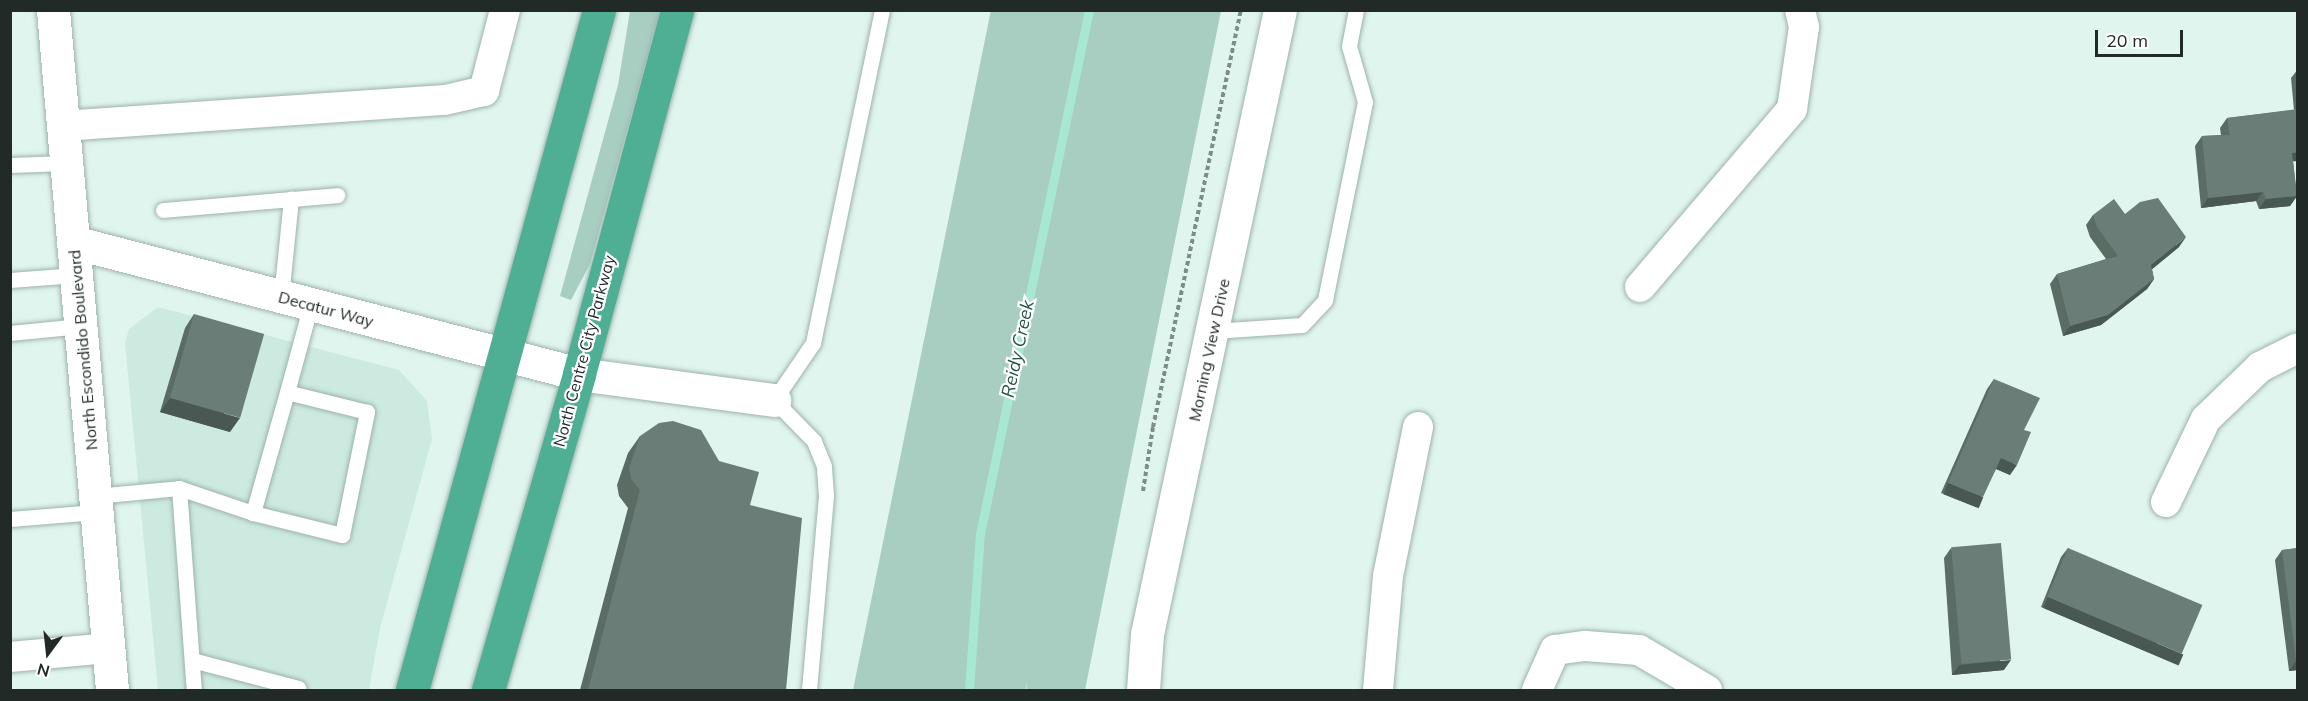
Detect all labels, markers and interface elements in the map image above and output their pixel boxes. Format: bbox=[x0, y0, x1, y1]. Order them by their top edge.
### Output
scale bar bbox=[2098, 18, 2186, 56]
text: 20 m bbox=[2106, 29, 2148, 52]
street label: North Escondido Boulevard bbox=[65, 249, 101, 451]
street label: North Centre City Parkway bbox=[549, 253, 619, 449]
street label: Morning View Drive bbox=[1184, 277, 1234, 423]
street label: Decatur Way bbox=[276, 287, 376, 331]
water label: Reidy Creek bbox=[997, 298, 1039, 400]
north arrow bbox=[18, 623, 78, 683]
text: N bbox=[35, 659, 52, 682]

